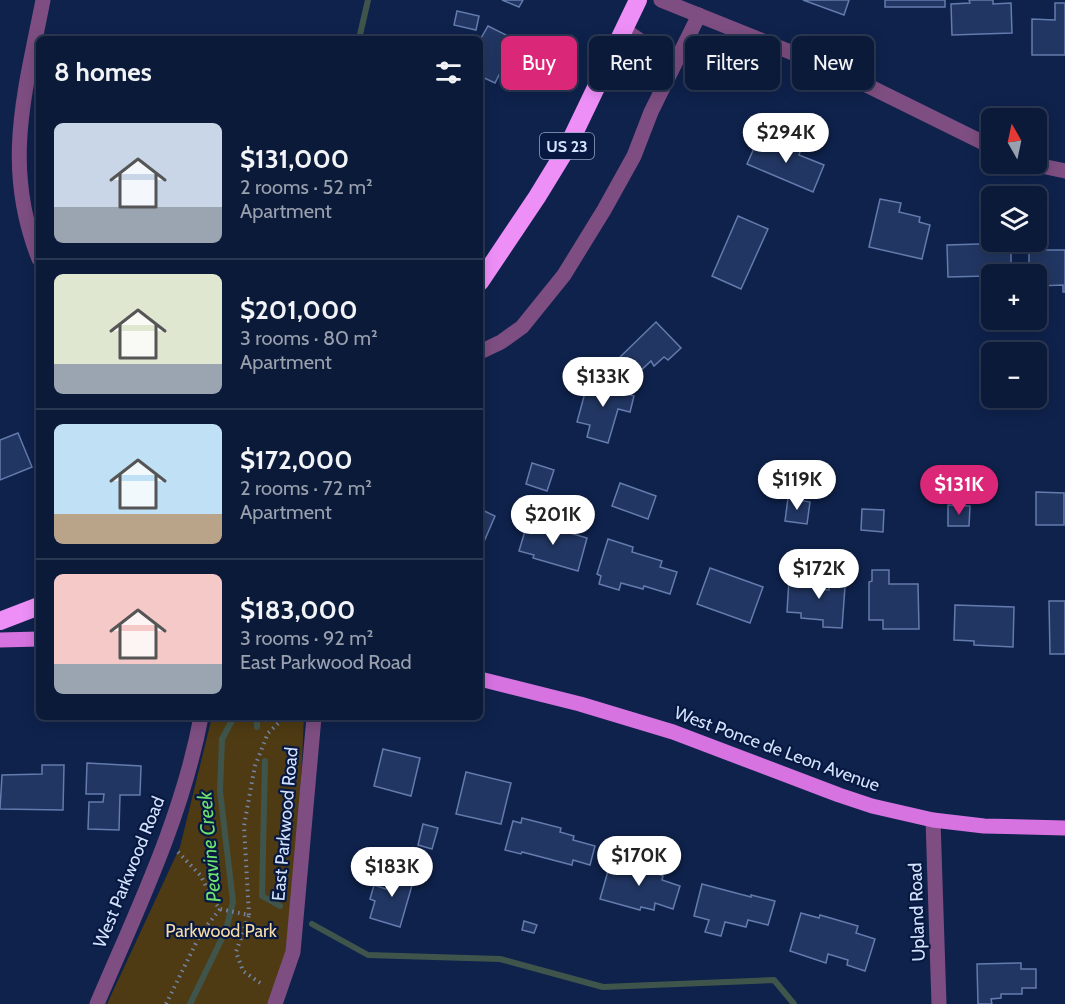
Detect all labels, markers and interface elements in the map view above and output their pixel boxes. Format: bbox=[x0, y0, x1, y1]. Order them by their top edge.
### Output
chip: Buy bbox=[501, 36, 577, 90]
chip: Rent bbox=[589, 36, 673, 90]
chip: Filters bbox=[685, 36, 780, 90]
chip: New bbox=[792, 36, 874, 90]
text: 8 homes bbox=[54, 56, 152, 88]
icon: filters bbox=[432, 56, 465, 89]
north arrow bbox=[981, 108, 1047, 174]
map controls bbox=[981, 108, 1047, 408]
pin: $294K bbox=[744, 113, 828, 164]
text: $294K bbox=[757, 120, 815, 144]
road number: US 23 bbox=[540, 133, 594, 159]
text: $131,000 bbox=[240, 143, 349, 175]
icon: home bbox=[102, 147, 174, 219]
text: 2 rooms · 52 m² bbox=[240, 175, 373, 199]
button: layers bbox=[981, 186, 1047, 252]
text: Apartment bbox=[240, 199, 332, 223]
button: + bbox=[981, 264, 1047, 330]
text: $201,000 bbox=[240, 294, 358, 326]
icon: home bbox=[102, 298, 174, 370]
text: 3 rooms · 80 m² bbox=[240, 326, 378, 350]
button: − bbox=[981, 342, 1047, 408]
text: Apartment bbox=[240, 350, 332, 374]
pin: $133K bbox=[561, 357, 645, 408]
text: $133K bbox=[576, 364, 630, 388]
text: $172,000 bbox=[240, 444, 353, 476]
icon: home bbox=[102, 448, 174, 520]
pin: $119K bbox=[755, 460, 839, 511]
pin: $131K bbox=[917, 465, 1001, 516]
text: $119K bbox=[772, 467, 822, 491]
text: $131K bbox=[934, 472, 984, 496]
text: 2 rooms · 72 m² bbox=[240, 476, 372, 500]
pin: $201K bbox=[511, 495, 595, 546]
text: Apartment bbox=[240, 500, 332, 524]
text: $201K bbox=[525, 502, 581, 526]
pin: $172K bbox=[777, 549, 861, 600]
text: $172K bbox=[793, 556, 845, 580]
text: $183,000 bbox=[240, 594, 355, 626]
icon: home bbox=[102, 598, 174, 670]
text: 3 rooms · 92 m² bbox=[240, 626, 373, 650]
text: East Parkwood Road bbox=[240, 650, 412, 674]
street label: West Ponce de Leon Avenue bbox=[671, 702, 883, 796]
street label: East Parkwood Road bbox=[267, 746, 303, 902]
water label: Peavine Creek bbox=[192, 789, 226, 903]
street label: West Parkwood Road bbox=[89, 793, 169, 951]
pin: $170K bbox=[597, 836, 681, 887]
text: $170K bbox=[611, 843, 667, 867]
pin: $183K bbox=[350, 847, 434, 898]
text: $183K bbox=[365, 854, 419, 878]
street label: Upland Road bbox=[904, 862, 930, 962]
park label: Parkwood Park bbox=[165, 920, 278, 942]

